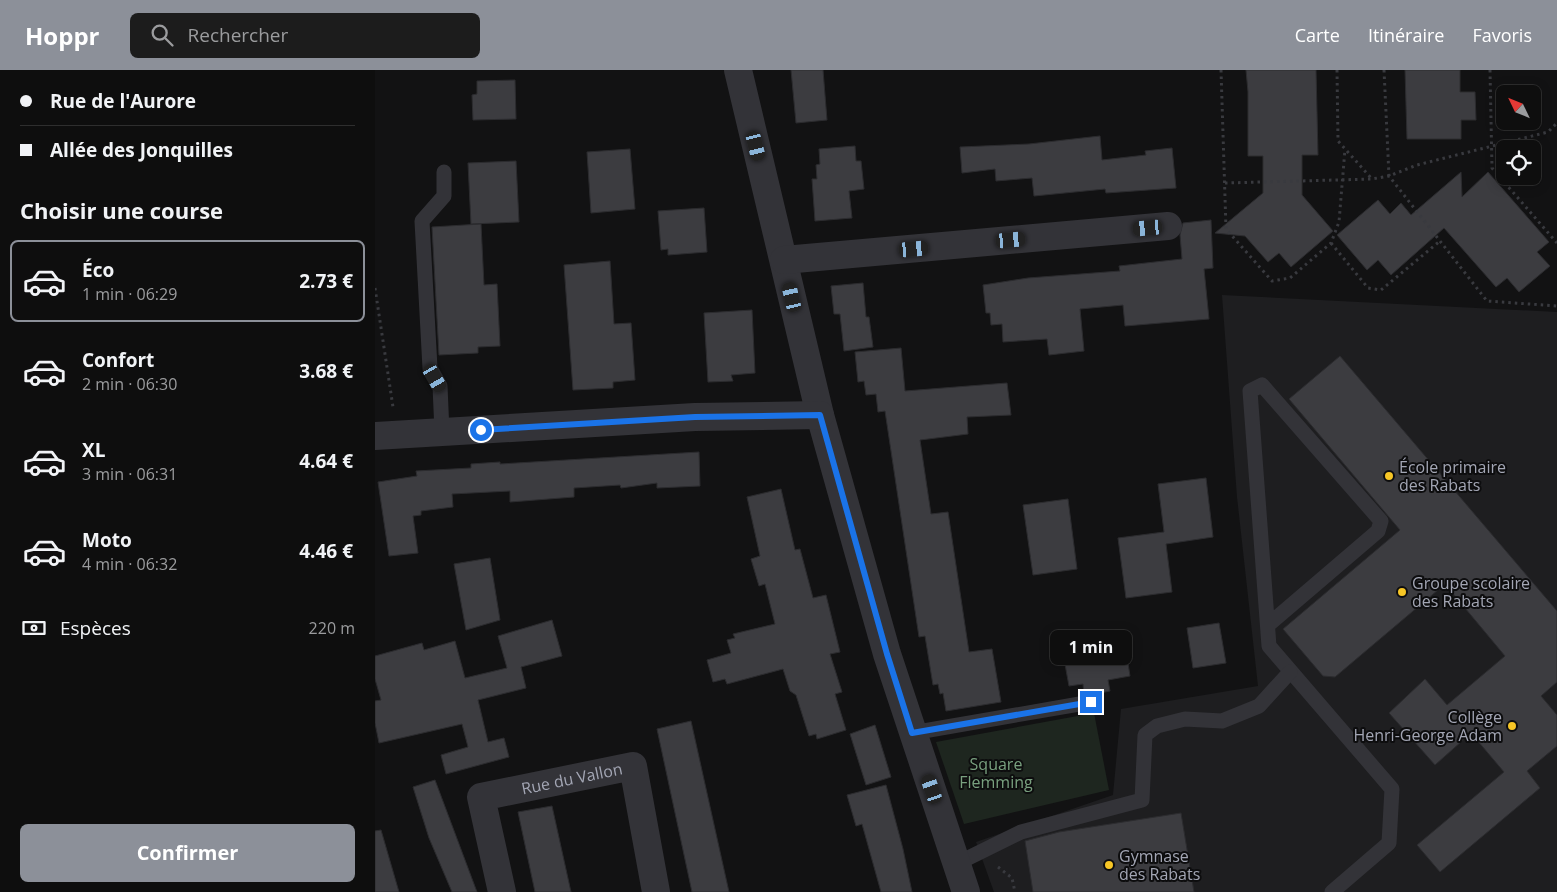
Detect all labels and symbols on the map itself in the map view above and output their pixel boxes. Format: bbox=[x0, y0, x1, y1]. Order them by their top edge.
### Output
north arrow bbox=[1496, 85, 1541, 130]
car bbox=[745, 130, 766, 162]
car bbox=[1132, 219, 1163, 237]
car bbox=[995, 231, 1026, 249]
car bbox=[898, 240, 929, 258]
car bbox=[781, 281, 802, 313]
car bbox=[421, 361, 448, 395]
route start bbox=[470, 419, 492, 441]
place label: École primaire des Rabats bbox=[1399, 456, 1506, 496]
marker: École primaire des Rabats bbox=[1383, 470, 1395, 482]
place label: Groupe scolaire des Rabats bbox=[1412, 572, 1530, 612]
marker: Groupe scolaire des Rabats bbox=[1396, 586, 1408, 598]
callout: 1 min bbox=[1050, 630, 1132, 664]
route end bbox=[1080, 691, 1102, 713]
place label: Collège Henri-George Adam bbox=[1353, 706, 1502, 746]
marker: Collège Henri-George Adam bbox=[1506, 720, 1518, 732]
park label: Square Flemming bbox=[959, 753, 1033, 793]
street label: Rue du Vallon bbox=[519, 757, 624, 799]
car bbox=[920, 772, 943, 806]
place label: Gymnase des Rabats bbox=[1119, 845, 1200, 885]
marker: Gymnase des Rabats bbox=[1103, 859, 1115, 871]

